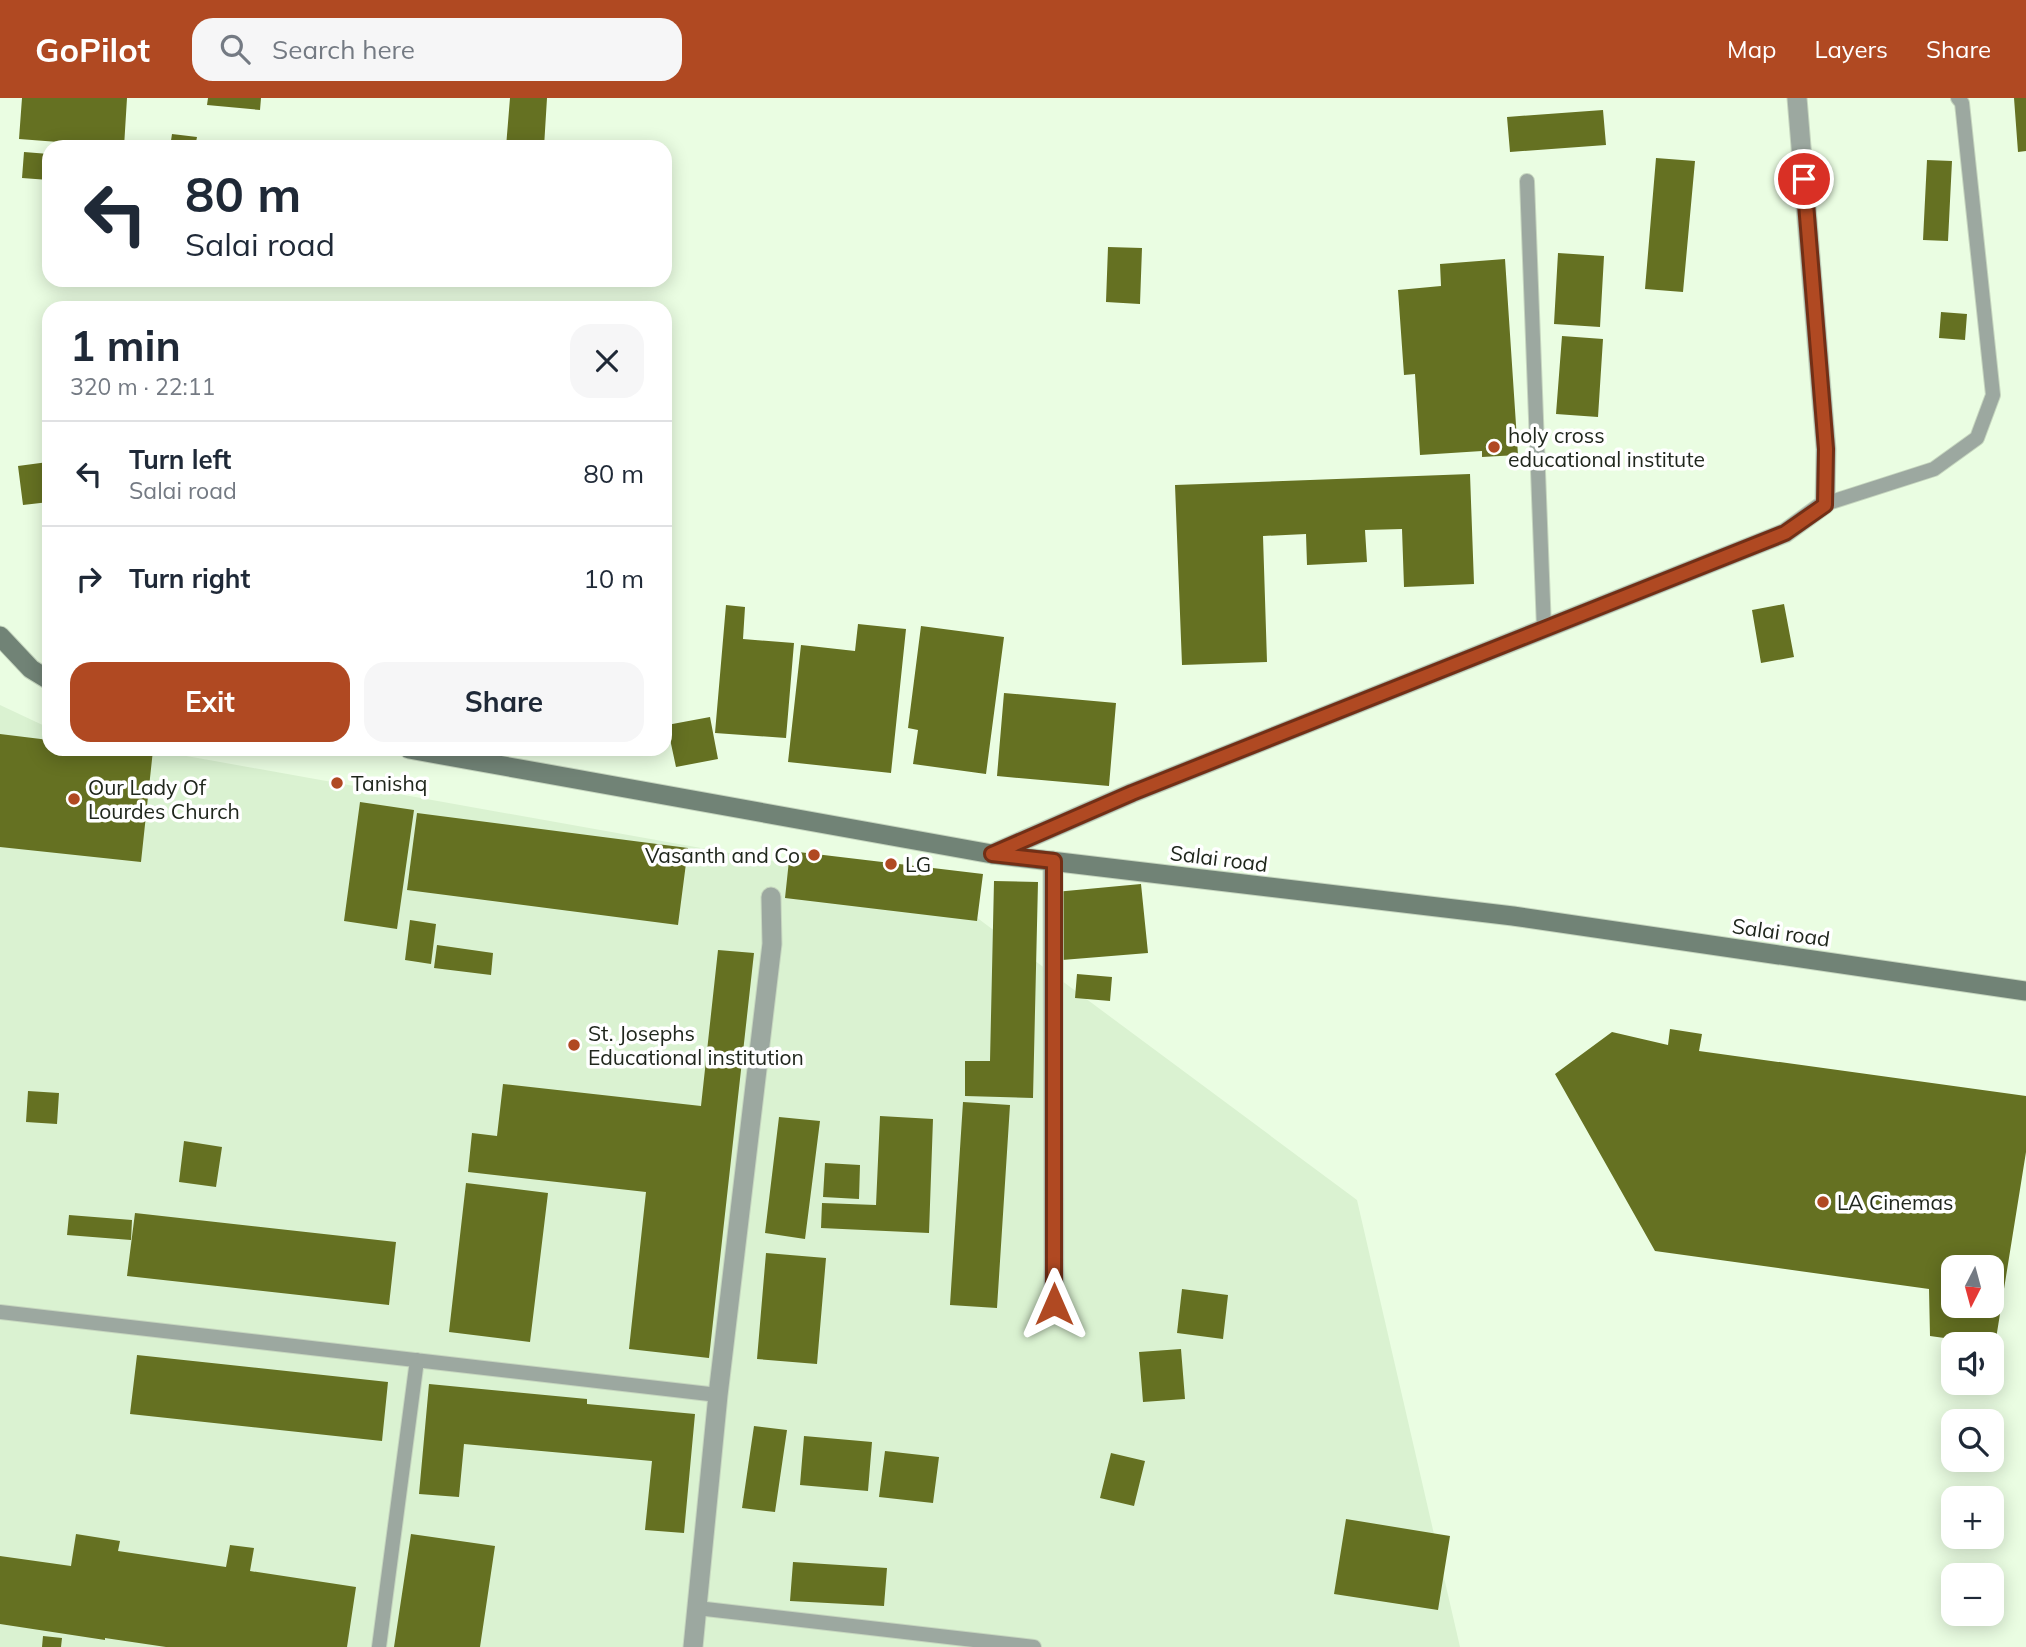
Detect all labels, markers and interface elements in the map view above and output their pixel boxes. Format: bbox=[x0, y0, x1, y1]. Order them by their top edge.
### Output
search box bbox=[192, 18, 682, 81]
text: GoPilot bbox=[35, 29, 150, 70]
icon: search bbox=[216, 30, 254, 68]
text: Search here bbox=[272, 33, 415, 66]
text: Map bbox=[1727, 34, 1776, 64]
text: Layers bbox=[1814, 34, 1888, 64]
text: Share bbox=[1926, 34, 1991, 64]
pin bbox=[1774, 149, 1834, 209]
icon: arrive bbox=[1785, 160, 1823, 198]
text: 80 m bbox=[185, 163, 301, 224]
icon: left bbox=[70, 168, 161, 259]
text: Salai road bbox=[185, 224, 335, 264]
text: 1 min bbox=[70, 319, 181, 372]
button: close bbox=[570, 324, 644, 398]
text: 320 m · 22:11 bbox=[70, 372, 215, 401]
place label: holy cross educational institute bbox=[1508, 422, 1705, 472]
marker: holy cross educational institute bbox=[1486, 439, 1502, 455]
text: Turn left bbox=[129, 443, 231, 476]
icon: left bbox=[70, 455, 108, 493]
text: 80 m bbox=[583, 457, 644, 490]
text: Salai road bbox=[129, 476, 237, 505]
icon: right bbox=[70, 560, 108, 598]
text: Turn right bbox=[129, 562, 250, 595]
text: 10 m bbox=[583, 562, 644, 595]
button: Exit bbox=[70, 662, 350, 742]
button: Share bbox=[364, 662, 644, 742]
place label: Tanishq bbox=[351, 770, 427, 796]
place label: Our Lady Of Lourdes Church bbox=[88, 774, 240, 824]
marker: Tanishq bbox=[329, 775, 345, 791]
marker: Our Lady Of Lourdes Church bbox=[66, 791, 82, 807]
street label: Salai road bbox=[1169, 839, 1269, 877]
place label: Vasanth and Co bbox=[645, 842, 800, 868]
marker: Vasanth and Co bbox=[806, 847, 822, 863]
place label: LG bbox=[905, 851, 931, 877]
marker: LG bbox=[883, 856, 899, 872]
street label: Salai road bbox=[1730, 912, 1832, 952]
place label: St. Josephs Educational institution bbox=[588, 1020, 804, 1070]
marker: St. Josephs Educational institution bbox=[566, 1037, 582, 1053]
place label: LA Cinemas bbox=[1837, 1189, 1953, 1215]
marker: LA Cinemas bbox=[1815, 1194, 1831, 1210]
north arrow bbox=[1941, 1255, 2004, 1318]
map controls bbox=[1941, 1255, 2004, 1626]
position arrow bbox=[1017, 1267, 1091, 1341]
button: sound bbox=[1941, 1332, 2004, 1395]
button: search bbox=[1941, 1409, 2004, 1472]
button: + bbox=[1941, 1486, 2004, 1549]
button: − bbox=[1941, 1563, 2004, 1626]

